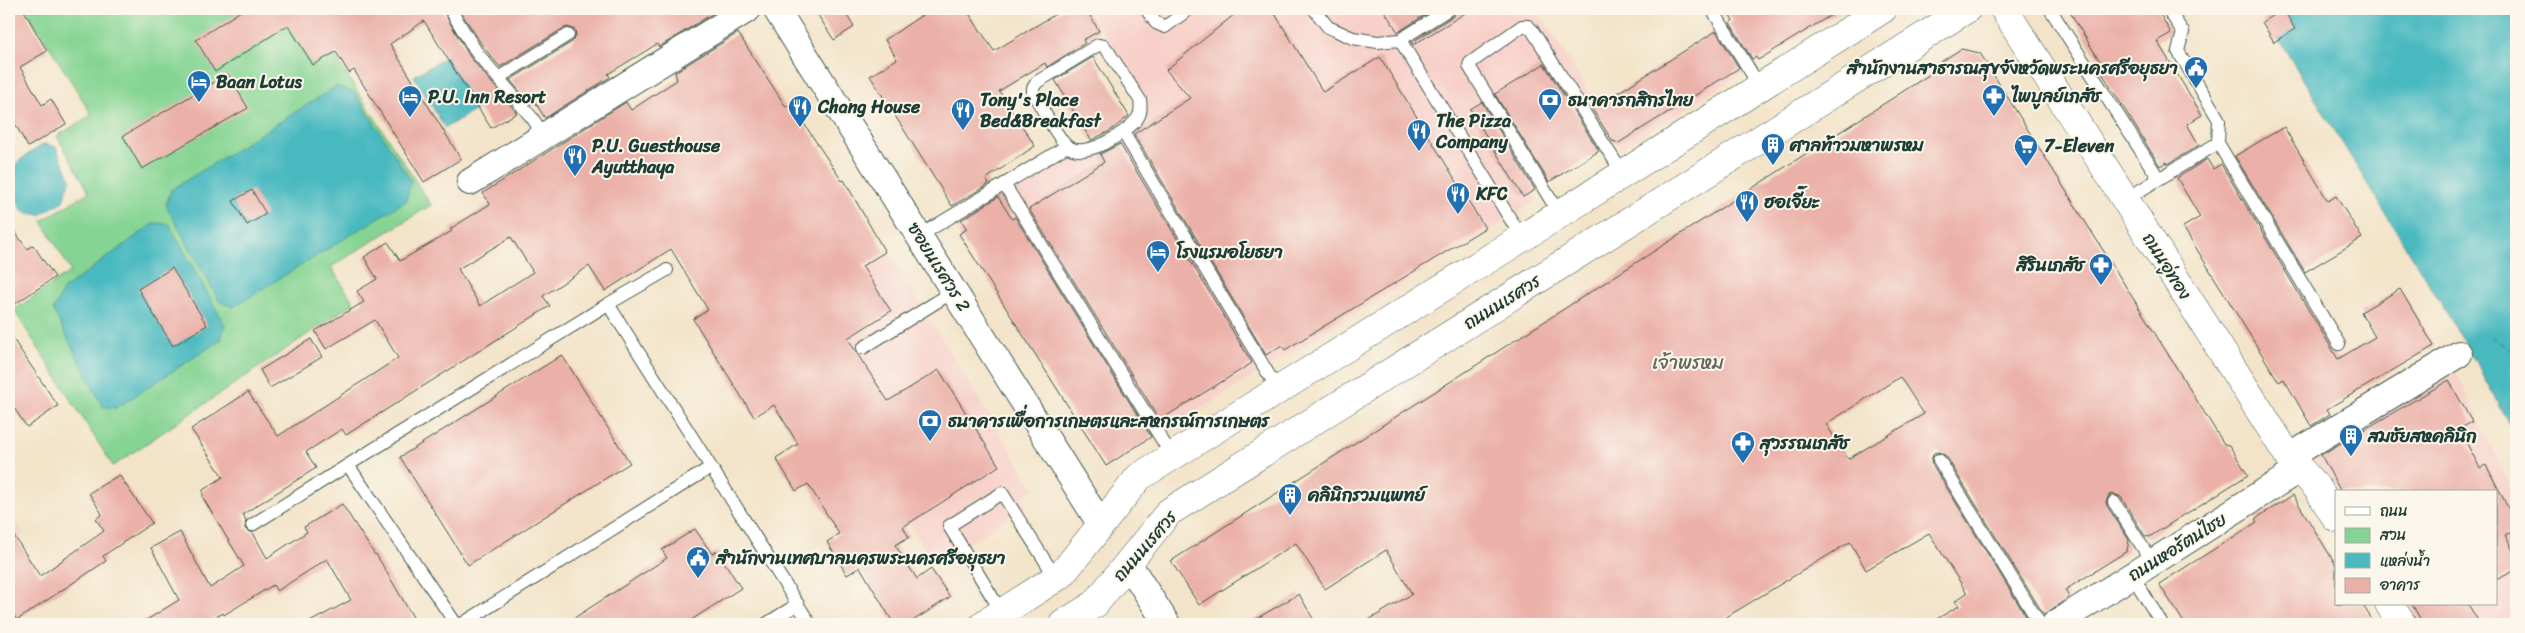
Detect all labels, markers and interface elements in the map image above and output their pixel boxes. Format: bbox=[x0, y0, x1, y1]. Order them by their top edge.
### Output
place label: สำนักงานสาธารณสุขจังหวัดพระนครศรีอยุธยา bbox=[1846, 52, 2178, 84]
public building icon: สำนักงานสาธารณสุขจังหวัดพระนครศรีอยุธยา bbox=[2183, 55, 2209, 89]
place label: Baan Lotus bbox=[216, 66, 303, 98]
hotel icon: Baan Lotus bbox=[186, 69, 212, 103]
place label: ไพบูลย์เภสัช bbox=[2011, 80, 2103, 112]
place label: P.U. Inn Resort bbox=[428, 81, 546, 113]
pharmacy icon: ไพบูลย์เภสัช bbox=[1981, 83, 2007, 117]
hotel icon: P.U. Inn Resort bbox=[397, 84, 423, 118]
place label: Tony's Place Bed&Breakfast bbox=[980, 84, 1103, 137]
place label: ธนาคารกสิกรไทย bbox=[1568, 84, 1694, 116]
bank icon: ธนาคารกสิกรไทย bbox=[1537, 87, 1563, 121]
place label: Chang House bbox=[817, 91, 921, 123]
restaurant icon: Chang House bbox=[787, 94, 813, 128]
restaurant icon: Tony's Place Bed&Breakfast bbox=[950, 97, 976, 131]
place label: The Pizza Company bbox=[1435, 105, 1512, 158]
restaurant icon: The Pizza Company bbox=[1406, 118, 1432, 152]
place label: ศาลท้าวมหาพรหม bbox=[1789, 129, 1925, 161]
place label: P.U. Guesthouse Ayutthaya bbox=[591, 130, 721, 183]
place label: 7-Eleven bbox=[2044, 130, 2115, 162]
building icon: ศาลท้าวมหาพรหม bbox=[1760, 132, 1786, 166]
supermarket icon: 7-Eleven bbox=[2013, 133, 2039, 167]
restaurant icon: P.U. Guesthouse Ayutthaya bbox=[562, 143, 588, 177]
place label: KFC bbox=[1475, 178, 1508, 210]
restaurant icon: KFC bbox=[1445, 181, 1471, 215]
place label: ฮอเจี๊ยะ bbox=[1764, 185, 1820, 218]
restaurant icon: ฮอเจี๊ยะ bbox=[1734, 189, 1760, 223]
street label: ซอยนเรศวร 2 bbox=[899, 216, 979, 318]
street label: ถนนอู่ทอง bbox=[2134, 226, 2201, 307]
place label: โรงแรมอโยธยา bbox=[1176, 236, 1283, 268]
hotel icon: โรงแรมอโยธยา bbox=[1145, 239, 1171, 273]
place label: สิรินเภสัช bbox=[2015, 249, 2086, 281]
pharmacy icon: สิรินเภสัช bbox=[2088, 252, 2114, 286]
street label: ถนนนเรศวร bbox=[1457, 265, 1548, 339]
district label: เจ้าพรหม bbox=[1652, 346, 1724, 379]
place label: ธนาคารเพื่อการเกษตรและสหกรณ์การเกษตร bbox=[948, 404, 1270, 437]
bank icon: ธนาคารเพื่อการเกษตรและสหกรณ์การเกษตร bbox=[917, 408, 943, 442]
place label: สมชัยสหคลินิก bbox=[2367, 420, 2477, 452]
building icon: สมชัยสหคลินิก bbox=[2338, 423, 2364, 457]
place label: สุวรรณเภสัช bbox=[1759, 427, 1851, 459]
pharmacy icon: สุวรรณเภสัช bbox=[1730, 430, 1756, 464]
place label: คลินิกรวมแพทย์ bbox=[1307, 479, 1429, 511]
building icon: คลินิกรวมแพทย์ bbox=[1277, 482, 1303, 516]
legend bbox=[2335, 490, 2498, 606]
text: ถนน bbox=[2380, 498, 2408, 524]
street label: ถนนนเรศวร bbox=[1104, 502, 1186, 589]
street label: ถนนหอรัตนไชย bbox=[2121, 503, 2233, 590]
text: สวน bbox=[2379, 522, 2406, 548]
place label: สำนักงานเทศบาลนครพระนครศรีอยุธยา bbox=[715, 542, 1006, 574]
public building icon: สำนักงานเทศบาลนครพระนครศรีอยุธยา bbox=[685, 545, 711, 579]
text: แหล่งน้ำ bbox=[2380, 548, 2430, 574]
text: อาคาร bbox=[2379, 572, 2421, 598]

